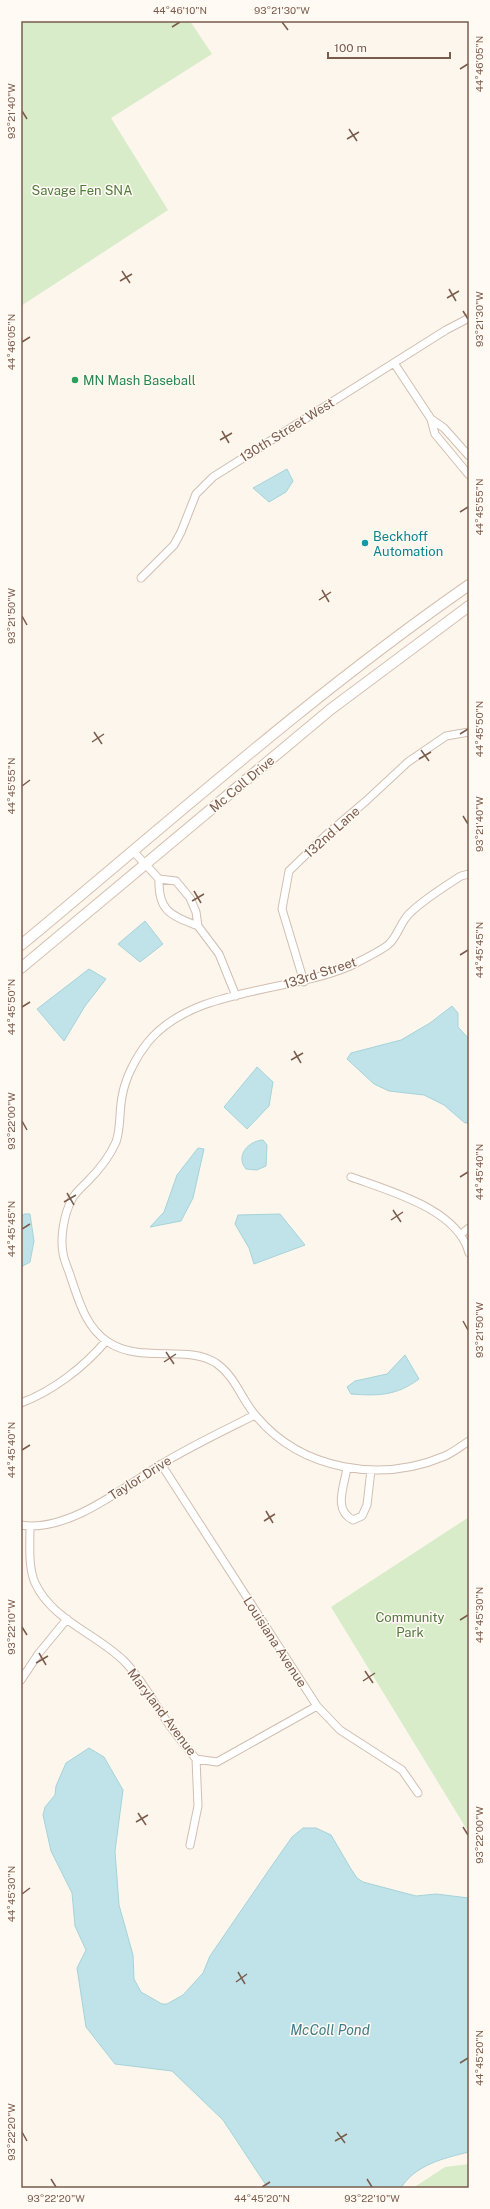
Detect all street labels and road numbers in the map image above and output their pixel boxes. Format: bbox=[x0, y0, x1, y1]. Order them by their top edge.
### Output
street label: 130th Street West bbox=[237, 395, 337, 465]
street label: Mc Coll Drive bbox=[207, 753, 277, 815]
street label: 132nd Lane bbox=[301, 803, 363, 861]
street label: 133rd Street bbox=[282, 954, 358, 992]
street label: Taylor Drive bbox=[106, 1453, 174, 1503]
street label: Louisiana Avenue bbox=[240, 1594, 310, 1690]
street label: Maryland Avenue bbox=[124, 1666, 200, 1758]

